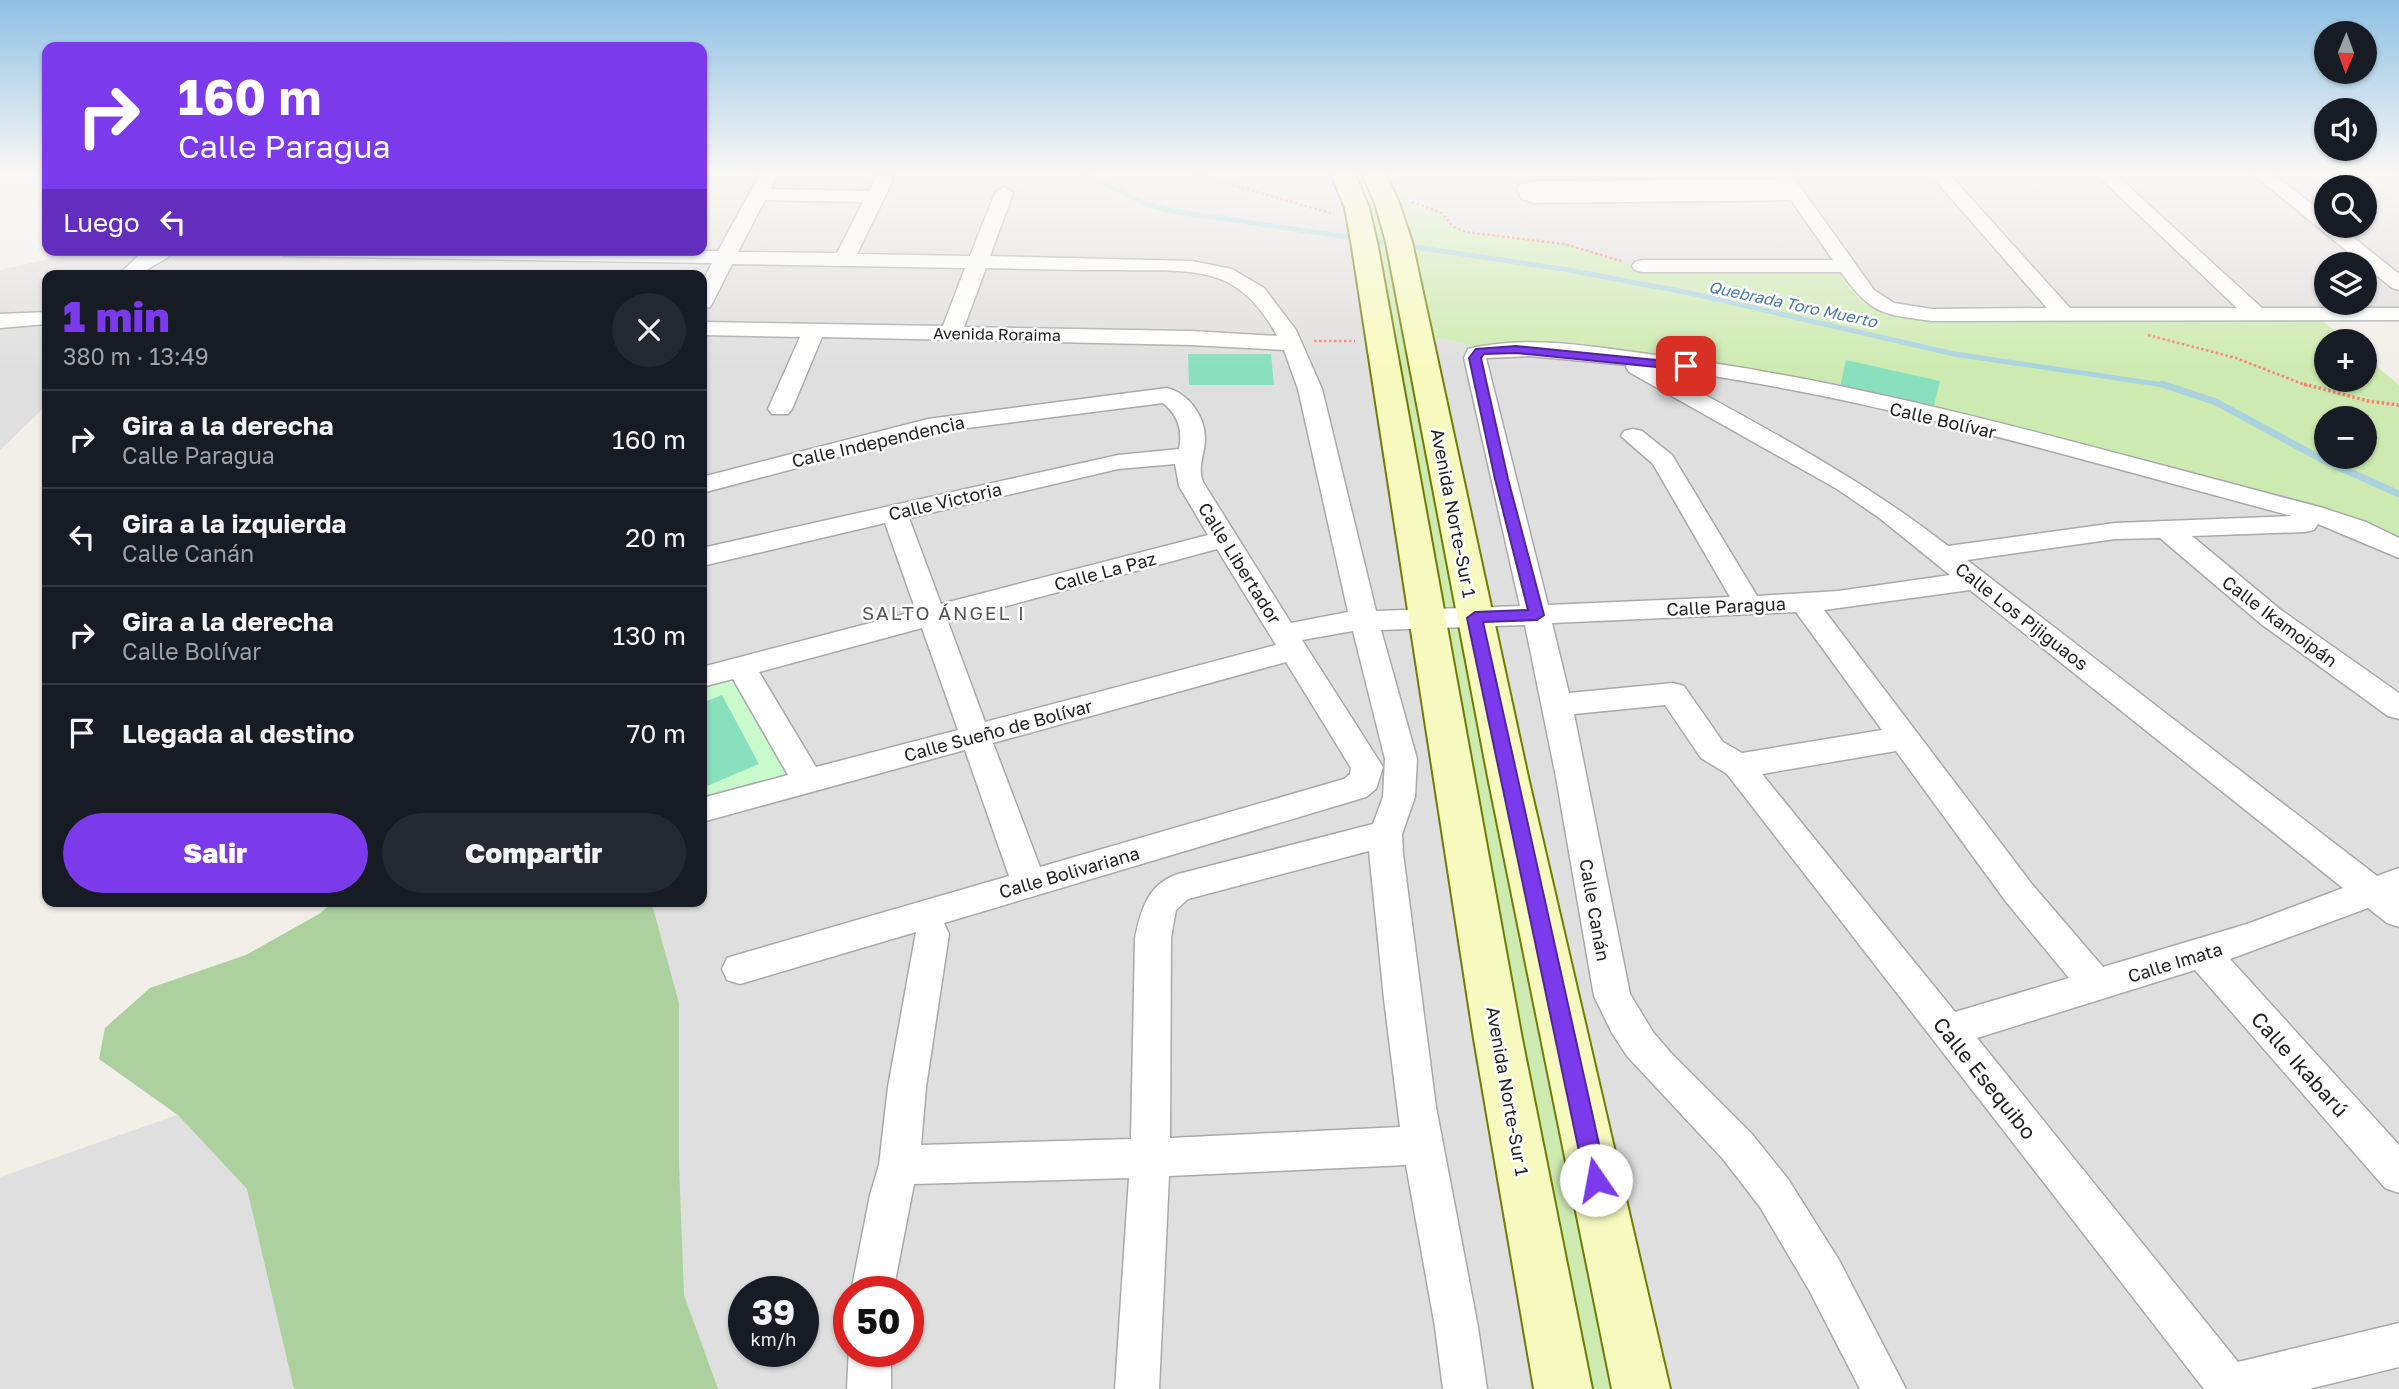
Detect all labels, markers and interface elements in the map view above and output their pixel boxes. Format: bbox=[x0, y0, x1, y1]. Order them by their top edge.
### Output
north arrow bbox=[2314, 21, 2376, 84]
map controls bbox=[2314, 21, 2377, 469]
text: 160 m bbox=[178, 67, 321, 126]
icon: right bbox=[63, 70, 154, 161]
button: sound bbox=[2314, 98, 2377, 161]
text: Calle Paragua bbox=[178, 127, 391, 165]
button: search bbox=[2314, 175, 2377, 238]
icon: left bbox=[154, 203, 192, 241]
text: Luego bbox=[63, 207, 140, 238]
button: layers bbox=[2314, 252, 2377, 315]
water label: Quebrada Toro Muerto bbox=[1707, 276, 1880, 332]
text: 1 min bbox=[63, 291, 170, 341]
button: close bbox=[612, 293, 686, 367]
street label: Avenida Roraima bbox=[933, 323, 1061, 345]
button: + bbox=[2314, 329, 2377, 392]
pin bbox=[1656, 336, 1716, 396]
text: 380 m · 13:49 bbox=[63, 342, 209, 370]
icon: arrive bbox=[1667, 347, 1705, 385]
street label: Calle Bolívar bbox=[1887, 397, 1999, 443]
button: − bbox=[2314, 406, 2377, 469]
text: Gira a la derecha bbox=[122, 410, 334, 441]
street label: Calle Independencia bbox=[789, 410, 967, 472]
icon: right bbox=[63, 420, 101, 458]
text: 160 m bbox=[612, 424, 686, 455]
street label: Avenida Norte-Sur 1 bbox=[1427, 427, 1481, 600]
text: Calle Paragua bbox=[122, 441, 275, 469]
street label: Calle Victoria bbox=[886, 477, 1004, 525]
street label: Calle Libertador bbox=[1194, 498, 1286, 628]
text: Gira a la izquierda bbox=[122, 508, 346, 539]
icon: left bbox=[63, 518, 101, 556]
text: 20 m bbox=[625, 522, 686, 553]
text: Calle Canán bbox=[122, 539, 254, 567]
street label: Calle La Paz bbox=[1052, 547, 1158, 595]
street label: Calle Los Pijiguaos bbox=[1951, 557, 2093, 675]
street label: Calle Ikamoipán bbox=[2218, 571, 2342, 671]
street label: Calle Paragua bbox=[1666, 592, 1786, 620]
district label: SALTO ÁNGEL I bbox=[862, 601, 1026, 624]
text: Gira a la derecha bbox=[122, 606, 334, 637]
icon: right bbox=[63, 616, 101, 654]
text: 130 m bbox=[613, 620, 686, 651]
text: Calle Bolívar bbox=[122, 637, 261, 665]
street label: Calle Sueño de Bolívar bbox=[901, 694, 1095, 766]
icon: arrive bbox=[63, 714, 101, 752]
text: Llegada al destino bbox=[122, 718, 354, 749]
text: 70 m bbox=[627, 718, 686, 749]
button: Salir bbox=[63, 813, 368, 893]
button: Compartir bbox=[382, 813, 686, 893]
street label: Calle Bolivariana bbox=[996, 841, 1142, 903]
street label: Calle Canán bbox=[1575, 857, 1615, 963]
street label: Calle Imata bbox=[2125, 937, 2225, 987]
street label: Avenida Norte-Sur 1 bbox=[1482, 1005, 1534, 1178]
street label: Calle Ikabarú bbox=[2246, 1006, 2354, 1122]
street label: Calle Esequibo bbox=[1928, 1012, 2042, 1144]
position arrow bbox=[1559, 1143, 1633, 1217]
speed limit sign: 50 bbox=[833, 1276, 924, 1367]
text: 39 bbox=[752, 1291, 795, 1333]
text: km/h bbox=[751, 1328, 796, 1350]

